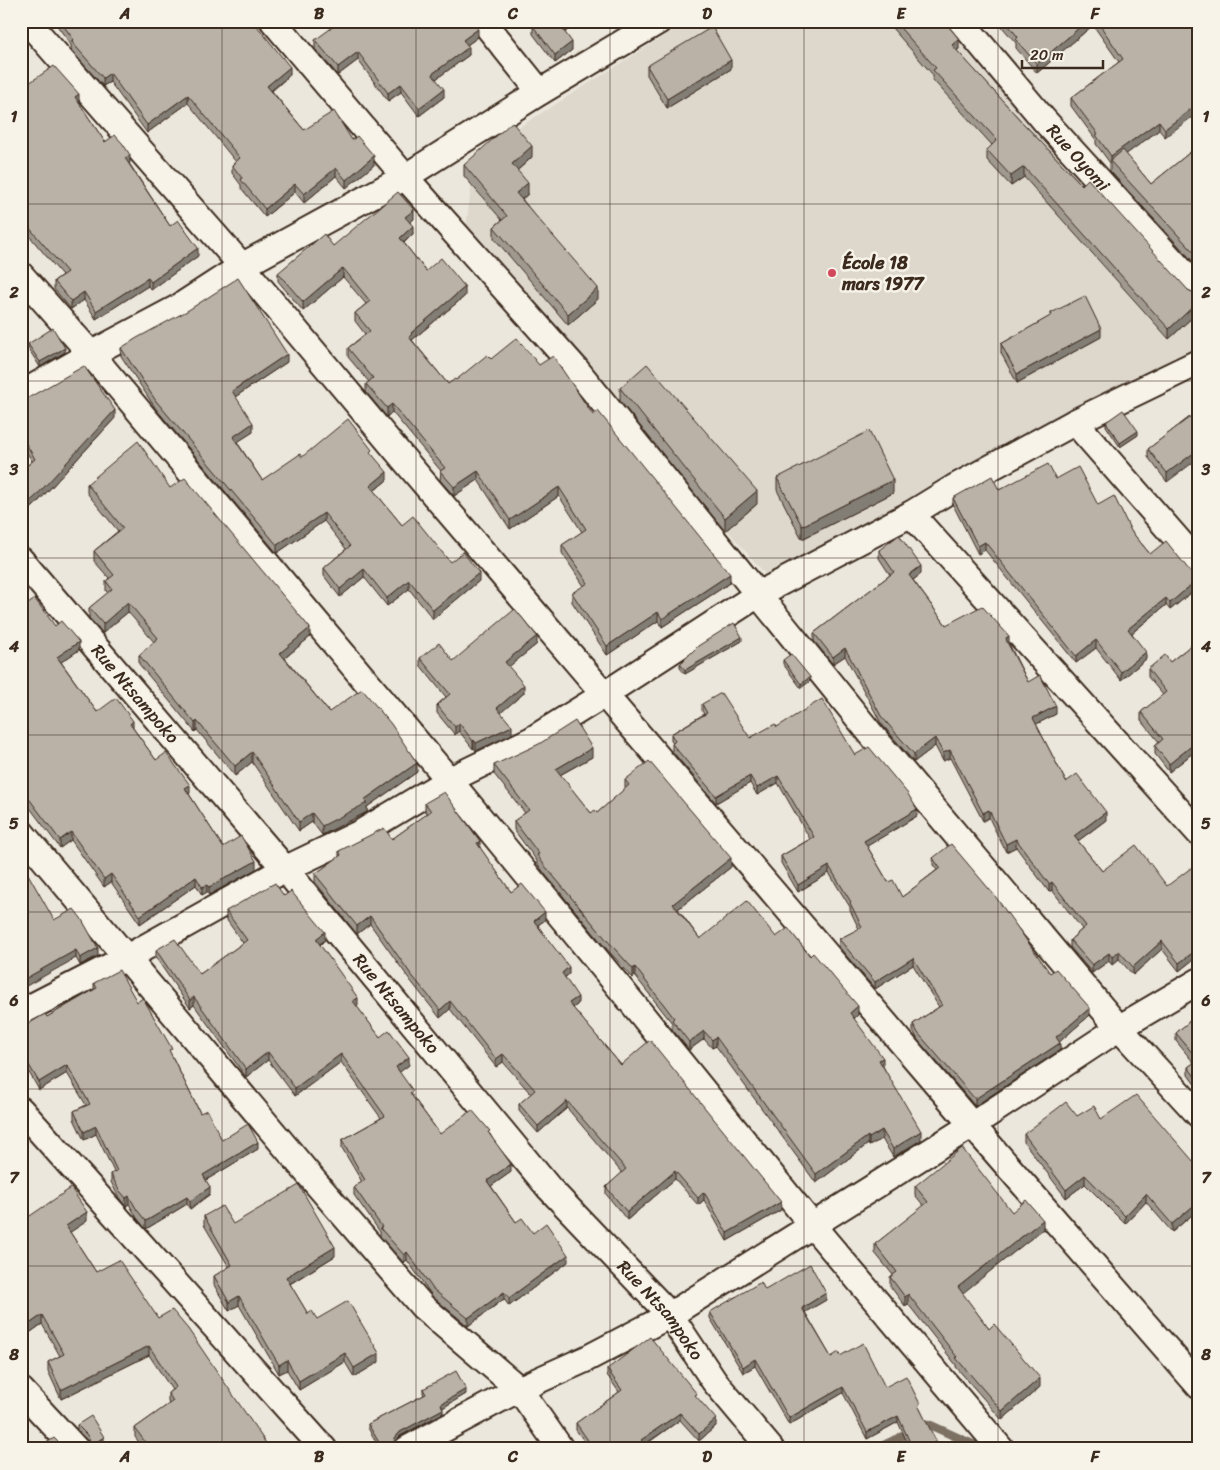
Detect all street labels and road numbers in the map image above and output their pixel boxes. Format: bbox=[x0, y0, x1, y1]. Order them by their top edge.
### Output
street label: Rue Oyomi bbox=[1038, 116, 1119, 200]
street label: Rue Ntsampoko bbox=[83, 636, 188, 751]
street label: Rue Ntsampoko bbox=[345, 946, 448, 1061]
street label: Rue Ntsampoko bbox=[609, 1252, 712, 1367]

